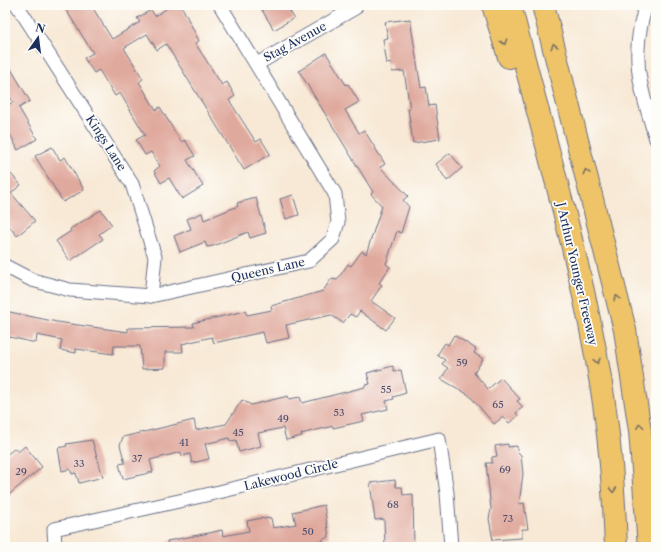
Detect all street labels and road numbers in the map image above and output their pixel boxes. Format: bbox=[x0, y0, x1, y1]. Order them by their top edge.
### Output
street label: Stag Avenue bbox=[261, 18, 329, 65]
street label: Kings Lane bbox=[83, 112, 130, 174]
street label: J Arthur Younger Freeway bbox=[553, 199, 601, 347]
street label: Queens Lane bbox=[230, 254, 306, 285]
street label: Lakewood Circle bbox=[242, 456, 340, 493]

